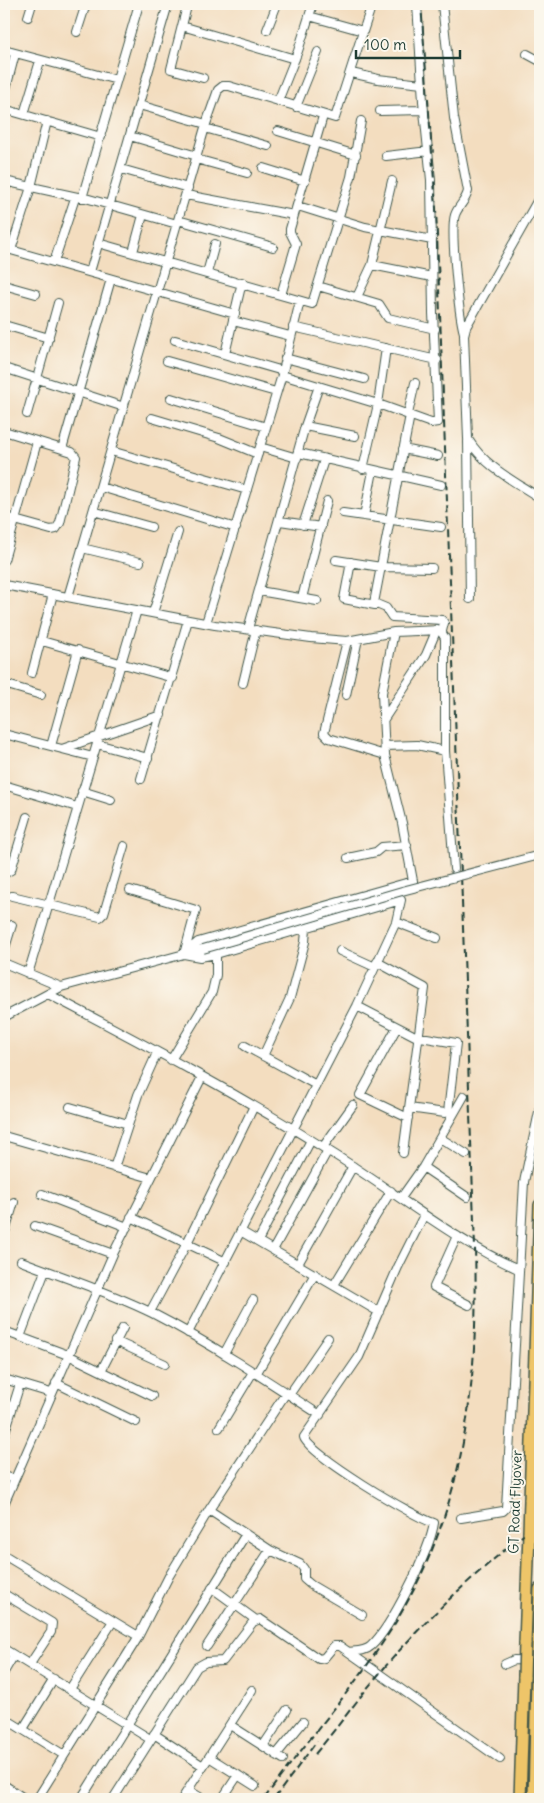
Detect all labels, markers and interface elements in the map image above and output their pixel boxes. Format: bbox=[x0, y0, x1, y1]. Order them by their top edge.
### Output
scale bar bbox=[356, 28, 460, 60]
text: 100 m bbox=[364, 35, 406, 54]
street label: GT Road Flyover bbox=[504, 1450, 526, 1554]

